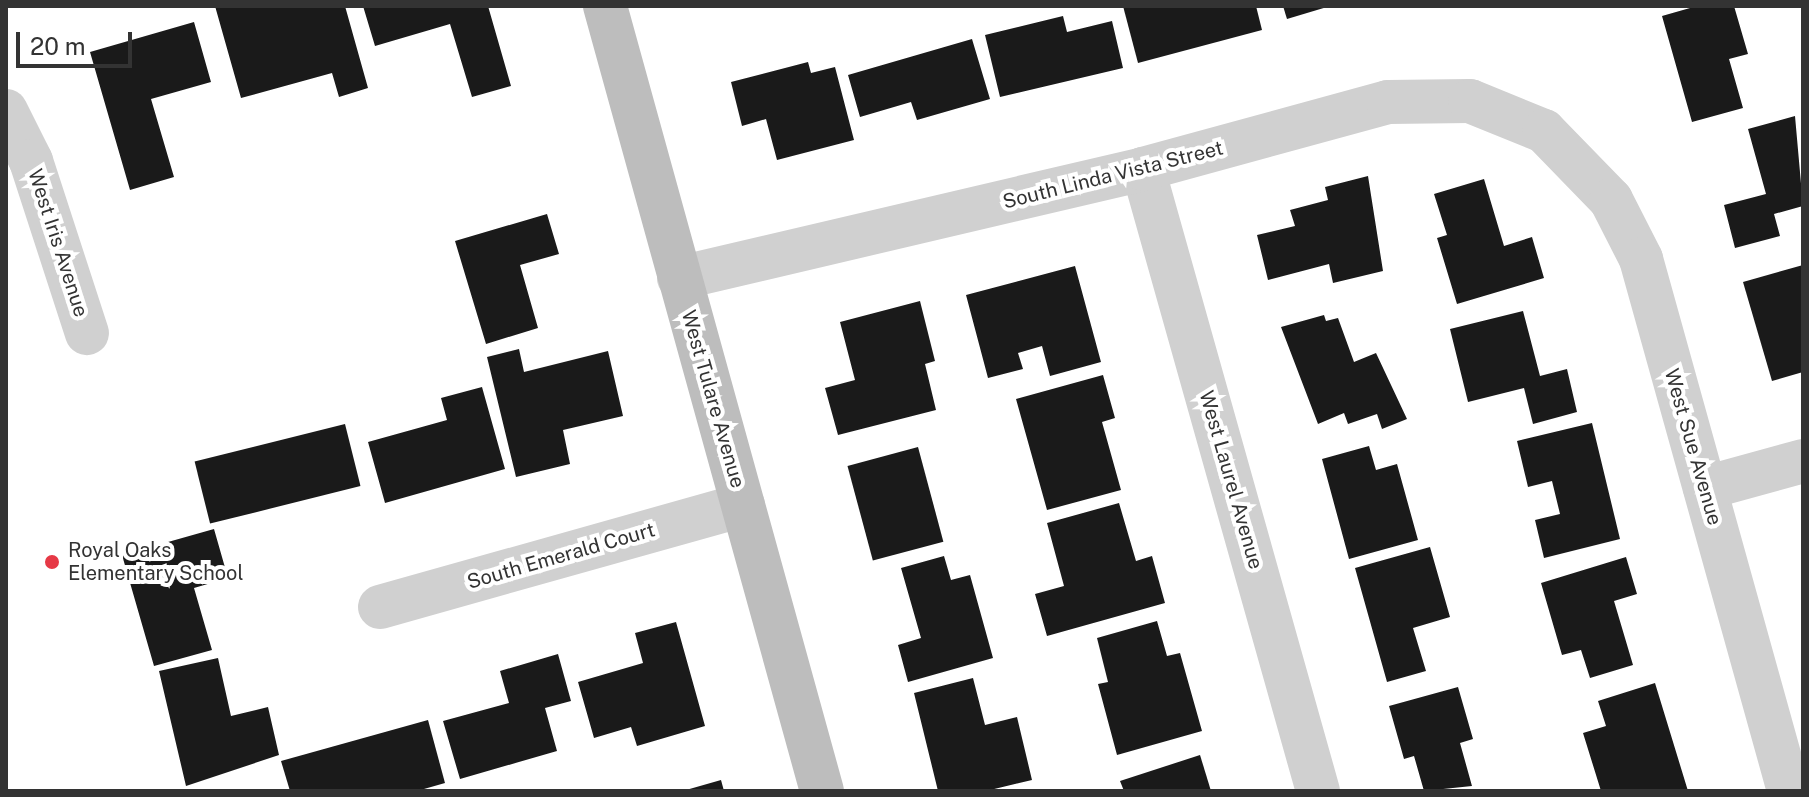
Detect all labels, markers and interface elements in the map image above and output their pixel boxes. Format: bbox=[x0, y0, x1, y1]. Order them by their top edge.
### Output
scale bar bbox=[20, 16, 136, 66]
text: 20 m bbox=[30, 32, 86, 60]
street label: South Linda Vista Street bbox=[1000, 136, 1226, 214]
street label: West Iris Avenue bbox=[23, 166, 93, 320]
street label: West Tulare Avenue bbox=[676, 307, 750, 491]
street label: West Sue Avenue bbox=[1659, 366, 1727, 528]
street label: West Laurel Avenue bbox=[1194, 388, 1268, 572]
street label: South Emerald Court bbox=[464, 518, 658, 594]
place label: Royal Oaks Elementary School bbox=[68, 538, 244, 585]
marker: Royal Oaks Elementary School bbox=[43, 553, 61, 571]

